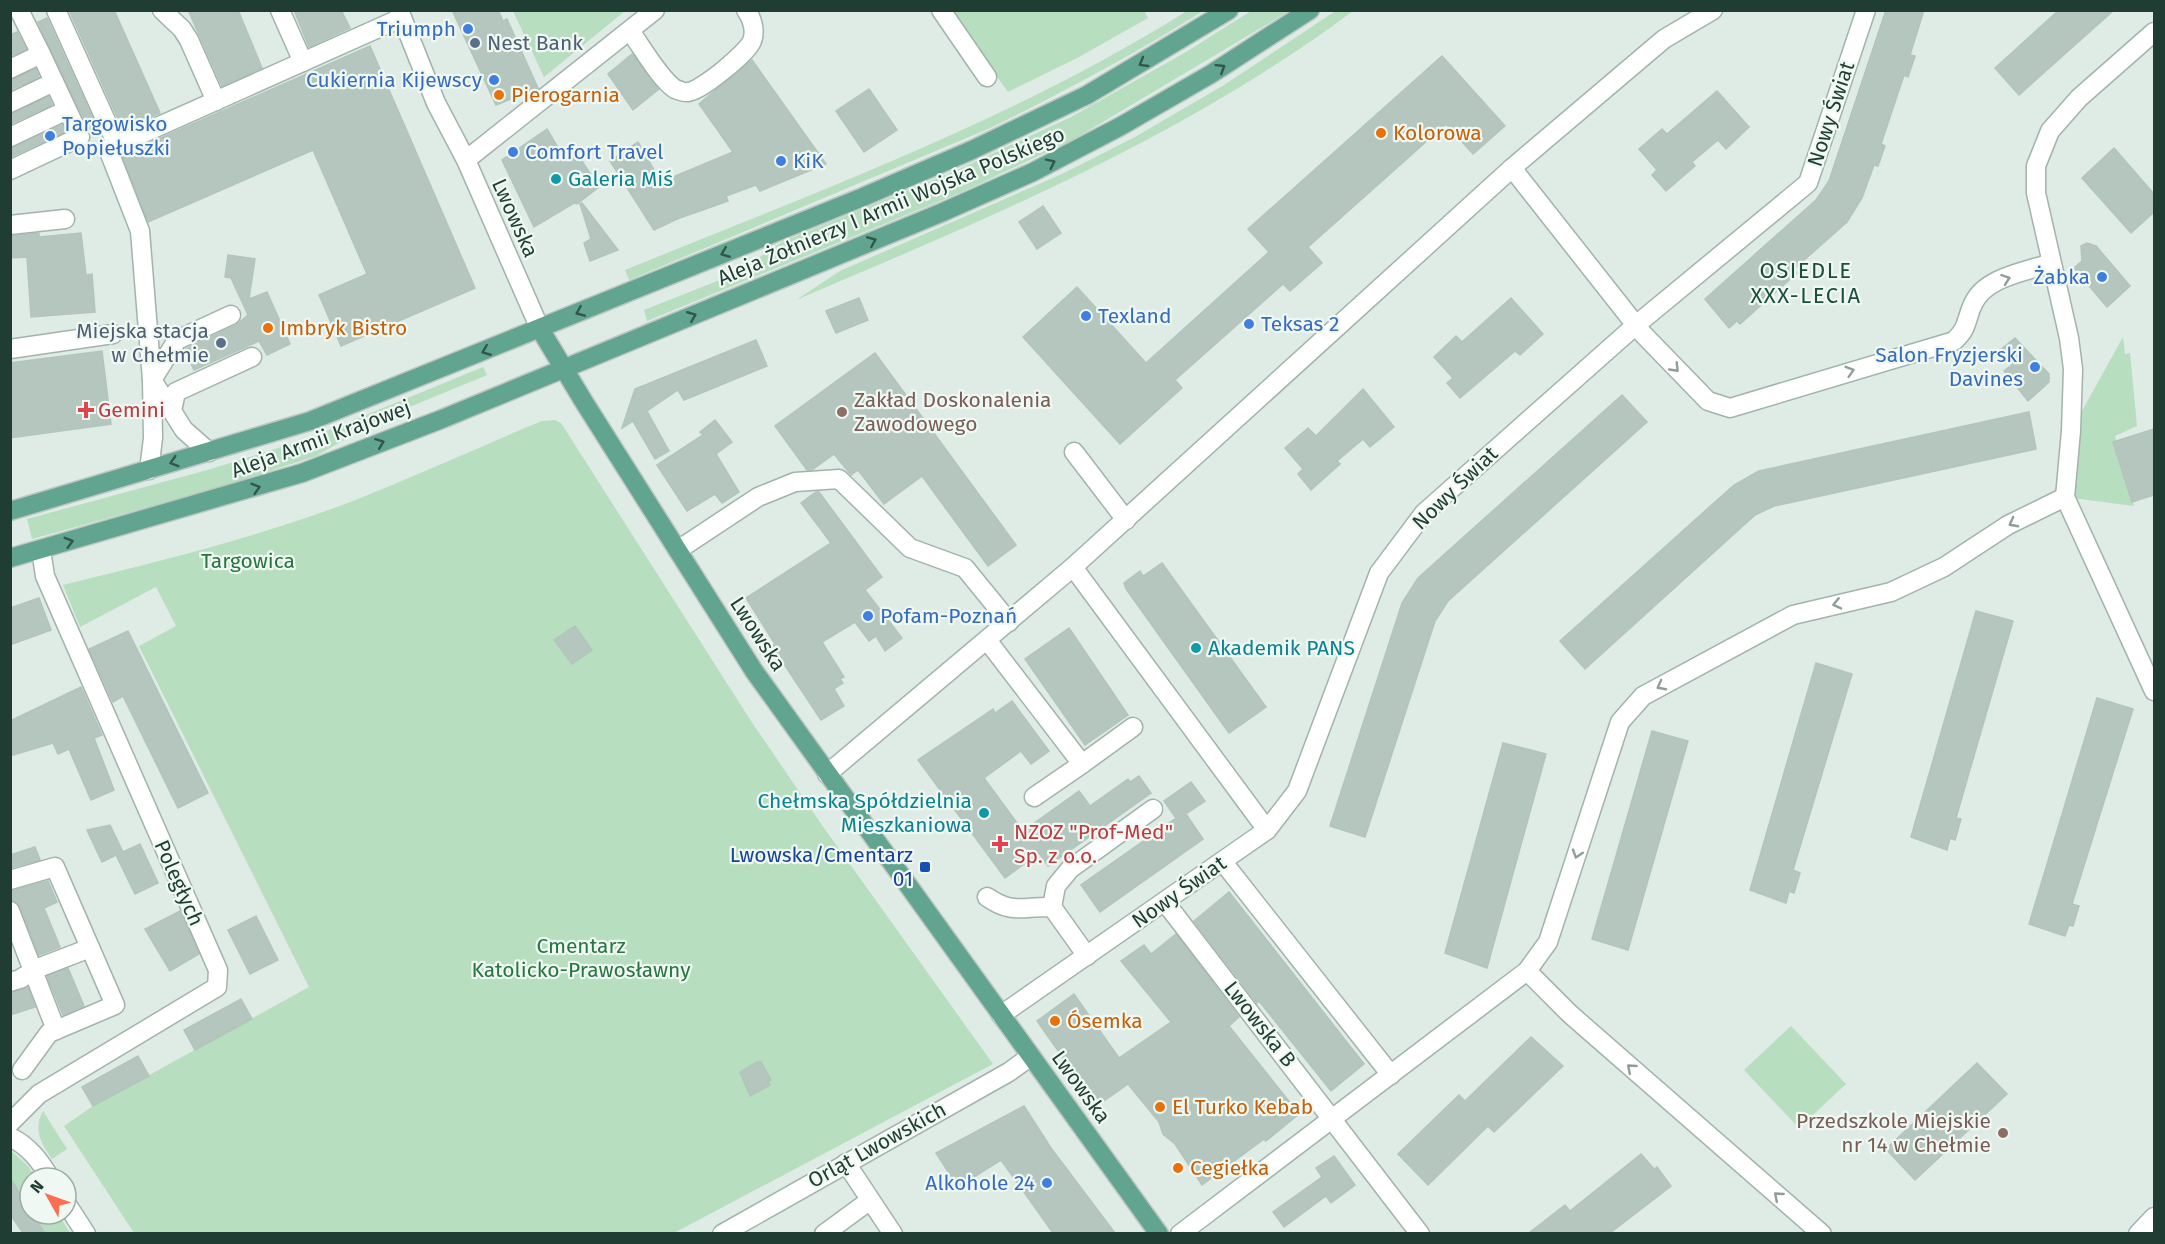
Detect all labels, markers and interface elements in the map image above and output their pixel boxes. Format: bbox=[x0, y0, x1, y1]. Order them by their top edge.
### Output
place label: Triumph bbox=[377, 16, 456, 42]
marker: Triumph bbox=[461, 22, 475, 36]
place label: Nest Bank bbox=[487, 30, 583, 56]
marker: Nest Bank bbox=[468, 36, 482, 50]
one-way arrow bbox=[1139, 56, 1150, 67]
street label: Nowy Świat bbox=[1802, 58, 1860, 170]
one-way arrow bbox=[1215, 63, 1225, 75]
place label: Cukiernia Kijewscy bbox=[306, 67, 483, 93]
marker: Cukiernia Kijewscy bbox=[487, 73, 501, 87]
place label: Pierogarnia bbox=[511, 82, 620, 108]
marker: Pierogarnia bbox=[492, 88, 506, 102]
place label: Targowisko Popiełuszki bbox=[62, 111, 170, 161]
place label: Kolorowa bbox=[1393, 120, 1482, 146]
street label: Aleja Żołnierzy I Armii Wojska Polskiego bbox=[713, 121, 1069, 291]
marker: Kolorowa bbox=[1374, 126, 1388, 140]
marker: Targowisko Popiełuszki bbox=[43, 129, 57, 143]
place label: Comfort Travel bbox=[525, 139, 664, 165]
marker: Comfort Travel bbox=[506, 145, 520, 159]
place label: KiK bbox=[793, 148, 824, 174]
marker: KiK bbox=[774, 154, 788, 168]
one-way arrow bbox=[1044, 159, 1055, 170]
place label: Galeria Miś bbox=[568, 166, 673, 192]
marker: Galeria Miś bbox=[549, 172, 563, 186]
street label: Lwowska bbox=[486, 175, 544, 261]
one-way arrow bbox=[866, 236, 877, 248]
one-way arrow bbox=[720, 246, 731, 258]
district label: OSIEDLE XXX-LECIA bbox=[1750, 257, 1862, 309]
place label: Żabka bbox=[2034, 264, 2090, 290]
marker: Żabka bbox=[2095, 270, 2109, 284]
one-way arrow bbox=[2000, 273, 2011, 286]
place label: Texland bbox=[1098, 303, 1171, 329]
one-way arrow bbox=[576, 305, 587, 317]
marker: Texland bbox=[1079, 309, 1093, 323]
one-way arrow bbox=[686, 311, 697, 323]
place label: Teksas 2 bbox=[1261, 311, 1339, 337]
place label: Imbryk Bistro bbox=[280, 315, 407, 341]
marker: Teksas 2 bbox=[1242, 317, 1256, 331]
place label: Miejska stacja w Chełmie bbox=[76, 318, 209, 368]
marker: Imbryk Bistro bbox=[261, 321, 275, 335]
marker: Miejska stacja w Chełmie bbox=[214, 336, 228, 350]
place label: Salon Fryzjerski Davines bbox=[1875, 342, 2023, 392]
one-way arrow bbox=[481, 344, 492, 356]
one-way arrow bbox=[1668, 360, 1679, 371]
marker: Salon Fryzjerski Davines bbox=[2028, 360, 2042, 374]
one-way arrow bbox=[1844, 366, 1855, 378]
place label: Zakład Doskonalenia Zawodowego bbox=[854, 387, 1052, 437]
street label: Aleja Armii Krajowej bbox=[228, 394, 414, 484]
place label: Gemini bbox=[98, 397, 165, 423]
marker: Gemini bbox=[79, 403, 93, 417]
marker: Zakład Doskonalenia Zawodowego bbox=[835, 405, 849, 419]
one-way arrow bbox=[374, 438, 385, 451]
street label: Nowy Świat bbox=[1407, 441, 1504, 535]
one-way arrow bbox=[169, 455, 180, 467]
one-way arrow bbox=[250, 483, 261, 495]
one-way arrow bbox=[2008, 516, 2019, 527]
one-way arrow bbox=[63, 537, 74, 549]
park label: Targowica bbox=[201, 548, 295, 574]
street label: Lwowska bbox=[724, 592, 792, 676]
one-way arrow bbox=[1833, 597, 1843, 610]
place label: Pofam-Poznań bbox=[880, 603, 1017, 629]
marker: Pofam-Poznań bbox=[861, 609, 875, 623]
place label: Akademik PANS bbox=[1208, 635, 1355, 661]
marker: Akademik PANS bbox=[1189, 641, 1203, 655]
one-way arrow bbox=[1657, 679, 1668, 690]
place label: Chełmska Spółdzielnia Mieszkaniowa bbox=[758, 788, 972, 838]
marker: Chełmska Spółdzielnia Mieszkaniowa bbox=[977, 806, 991, 820]
place label: NZOZ "Prof-Med" Sp. z o.o. bbox=[1014, 819, 1173, 869]
marker: NZOZ "Prof-Med" Sp. z o.o. bbox=[991, 835, 1009, 853]
street label: Poległych bbox=[149, 836, 209, 930]
place label: Lwowska/Cmentarz 01 bbox=[730, 842, 913, 892]
one-way arrow bbox=[1572, 848, 1584, 859]
street label: Nowy Świat bbox=[1127, 850, 1231, 934]
marker: Lwowska/Cmentarz 01 bbox=[918, 860, 932, 874]
park label: Cmentarz Katolicko-Prawosławny bbox=[471, 933, 691, 983]
street label: Lwowska B bbox=[1218, 976, 1302, 1072]
place label: Ósemka bbox=[1067, 1008, 1143, 1034]
marker: Ósemka bbox=[1048, 1014, 1062, 1028]
street label: Lwowska bbox=[1046, 1046, 1116, 1128]
one-way arrow bbox=[1627, 1064, 1638, 1075]
place label: El Turko Kebab bbox=[1172, 1094, 1313, 1120]
street label: Orląt Lwowskich bbox=[803, 1096, 951, 1194]
marker: El Turko Kebab bbox=[1153, 1100, 1167, 1114]
place label: Przedszkole Miejskie nr 14 w Chełmie bbox=[1796, 1108, 1991, 1158]
marker: Przedszkole Miejskie nr 14 w Chełmie bbox=[1996, 1126, 2010, 1140]
place label: Cegiełka bbox=[1190, 1155, 1270, 1181]
marker: Cegiełka bbox=[1171, 1161, 1185, 1175]
north arrow bbox=[18, 1166, 78, 1226]
place label: Alkohole 24 bbox=[925, 1170, 1035, 1196]
marker: Alkohole 24 bbox=[1040, 1176, 1054, 1190]
text: N bbox=[26, 1177, 48, 1197]
one-way arrow bbox=[1774, 1192, 1784, 1203]

